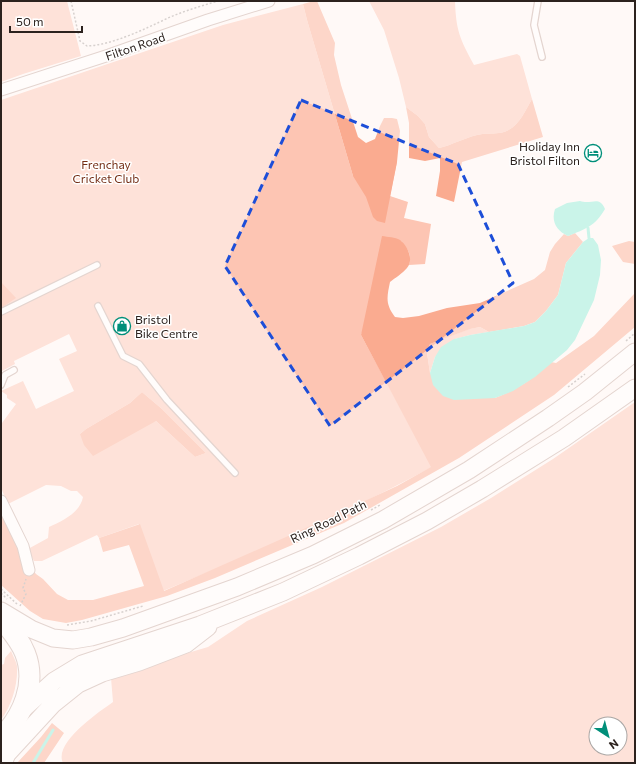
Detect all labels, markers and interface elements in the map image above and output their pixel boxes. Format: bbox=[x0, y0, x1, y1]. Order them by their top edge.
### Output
scale bar bbox=[10, 8, 82, 34]
text: 50 m bbox=[16, 14, 44, 28]
street label: Filton Road bbox=[103, 29, 167, 63]
place label: Holiday Inn Bristol Filton bbox=[510, 139, 580, 167]
hotel icon: Holiday Inn Bristol Filton bbox=[583, 143, 603, 163]
park label: Frenchay Cricket Club bbox=[73, 157, 139, 185]
place label: Bristol Bike Centre bbox=[135, 312, 198, 340]
shop icon: Bristol Bike Centre bbox=[112, 316, 132, 336]
street label: Ring Road Path bbox=[288, 497, 368, 545]
north arrow bbox=[588, 716, 628, 756]
text: N bbox=[607, 737, 621, 752]

